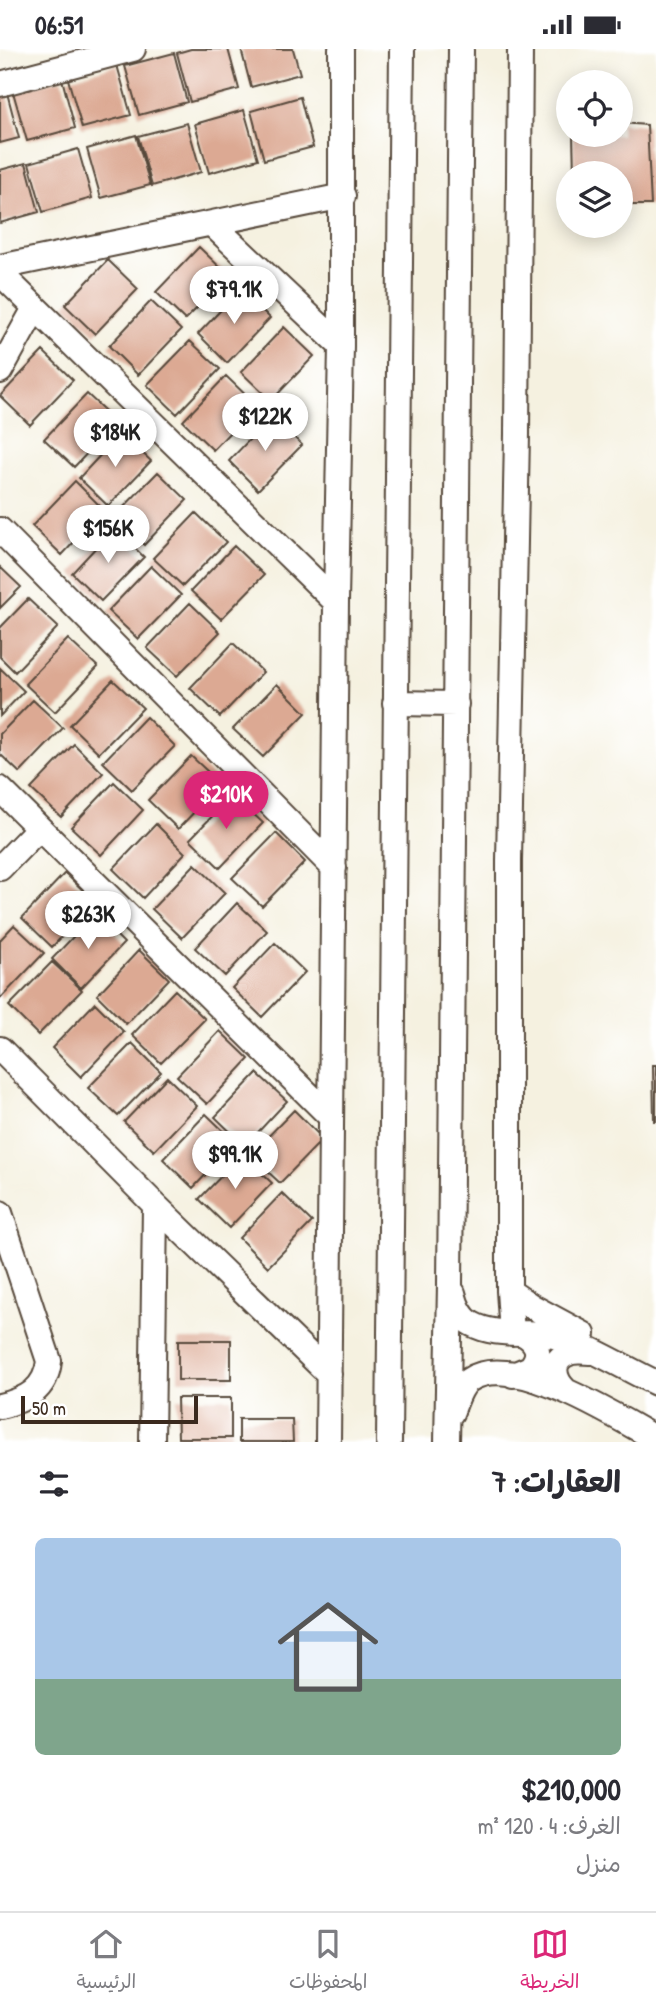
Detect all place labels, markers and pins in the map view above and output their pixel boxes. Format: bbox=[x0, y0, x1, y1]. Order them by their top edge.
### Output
pin: $79.1K bbox=[177, 267, 291, 326]
pin: $122K bbox=[216, 393, 314, 453]
pin: $184K bbox=[66, 409, 164, 469]
pin: $156K bbox=[59, 505, 157, 565]
pin: $210K bbox=[177, 771, 275, 831]
pin: $263K bbox=[39, 891, 137, 951]
pin: $99.1K bbox=[178, 1131, 292, 1191]

